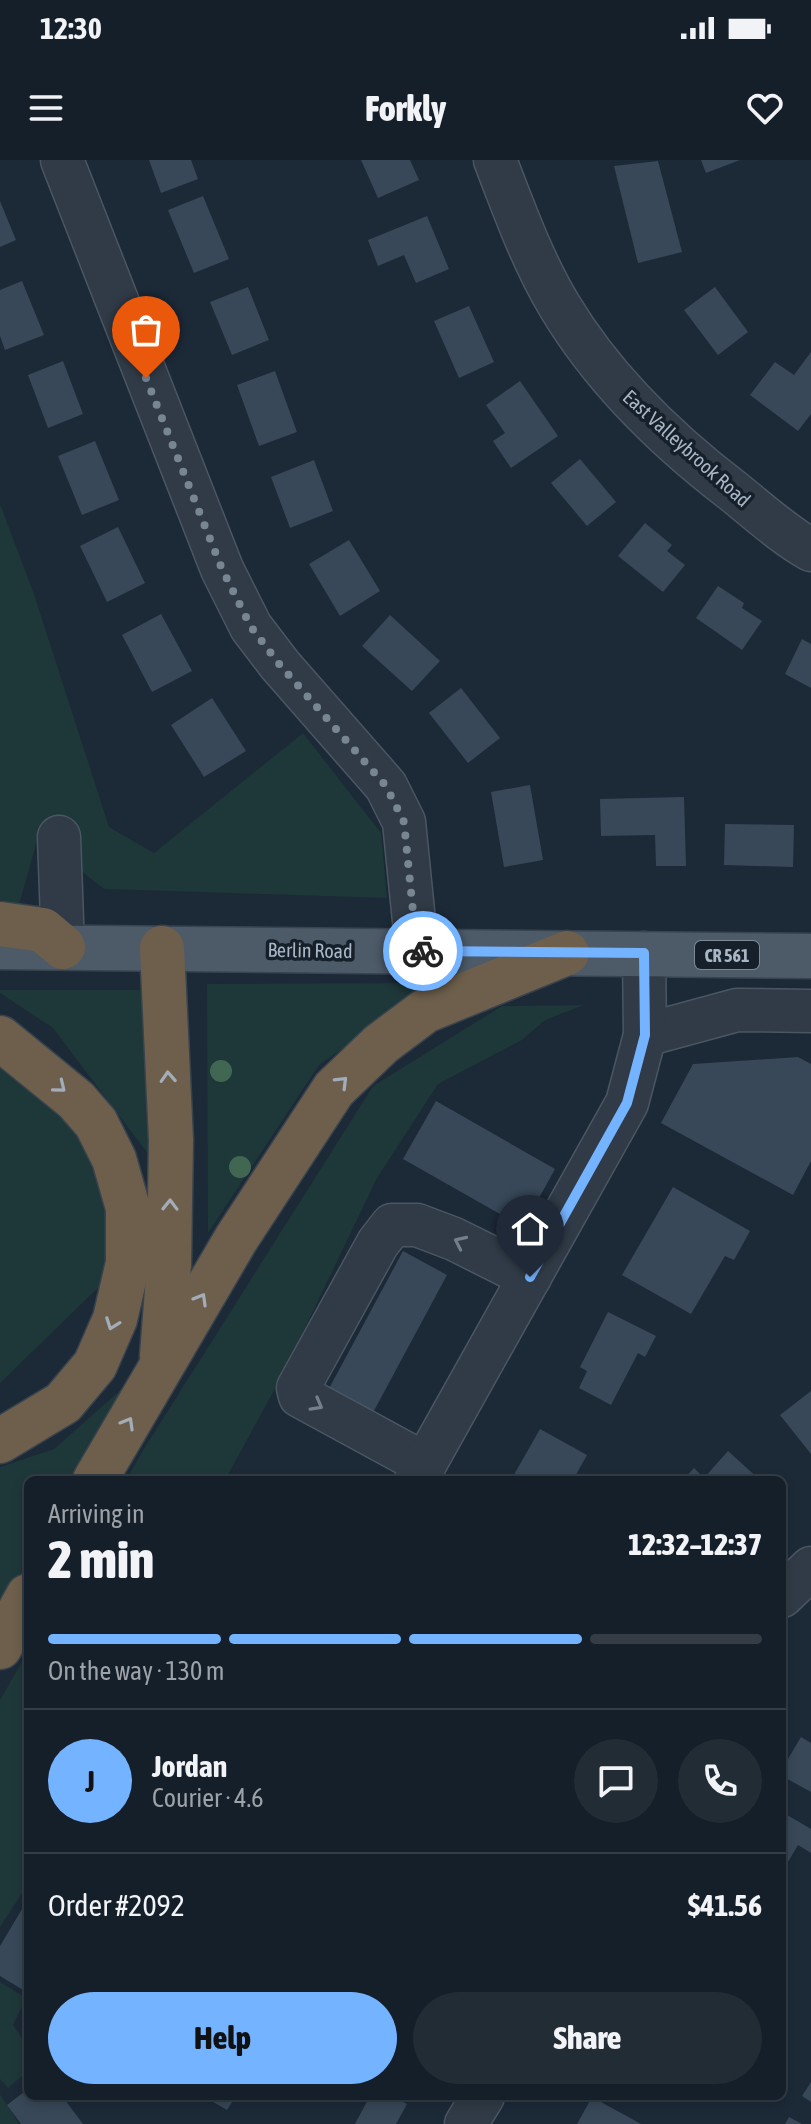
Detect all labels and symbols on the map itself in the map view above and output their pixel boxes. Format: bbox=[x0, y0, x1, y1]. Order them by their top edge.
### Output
pin bbox=[112, 296, 180, 378]
street label: East Valleybrook Road bbox=[619, 385, 755, 511]
courier bbox=[383, 911, 463, 991]
street label: Berlin Road bbox=[267, 938, 353, 962]
road number: CR 561 bbox=[695, 941, 759, 969]
one-way arrow bbox=[160, 1070, 177, 1083]
one-way arrow bbox=[333, 1076, 347, 1091]
one-way arrow bbox=[51, 1077, 65, 1092]
pin bbox=[496, 1195, 564, 1277]
one-way arrow bbox=[161, 1198, 179, 1211]
one-way arrow bbox=[454, 1236, 468, 1252]
one-way arrow bbox=[191, 1293, 207, 1308]
one-way arrow bbox=[105, 1316, 122, 1330]
one-way arrow bbox=[309, 1396, 324, 1411]
one-way arrow bbox=[118, 1417, 134, 1432]

